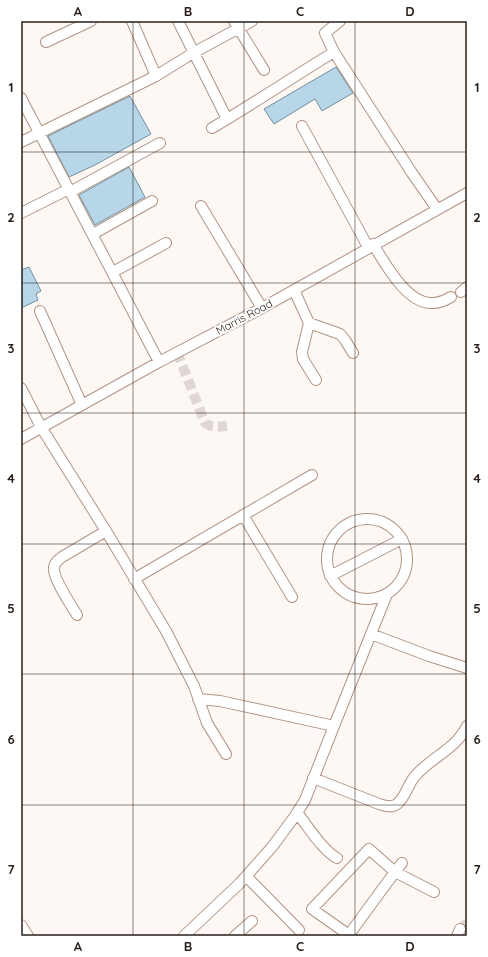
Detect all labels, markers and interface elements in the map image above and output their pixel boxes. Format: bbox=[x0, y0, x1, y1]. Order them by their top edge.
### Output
text: A bbox=[74, 3, 83, 19]
text: B bbox=[184, 3, 192, 19]
text: C bbox=[296, 3, 304, 19]
text: D bbox=[405, 3, 415, 19]
text: 1 bbox=[8, 79, 14, 95]
text: 1 bbox=[474, 79, 480, 95]
text: 2 bbox=[7, 209, 15, 225]
text: 2 bbox=[473, 209, 481, 225]
street label: Marris Road bbox=[213, 296, 275, 338]
text: 3 bbox=[8, 340, 15, 356]
text: 3 bbox=[474, 340, 481, 356]
text: 4 bbox=[7, 470, 15, 486]
text: 4 bbox=[473, 470, 481, 486]
text: 5 bbox=[7, 600, 15, 616]
text: 5 bbox=[473, 600, 481, 616]
text: 6 bbox=[7, 731, 15, 747]
text: 6 bbox=[473, 731, 481, 747]
text: 7 bbox=[7, 861, 15, 877]
text: 7 bbox=[473, 861, 481, 877]
text: A bbox=[74, 938, 83, 954]
text: B bbox=[184, 938, 192, 954]
text: C bbox=[296, 938, 304, 954]
text: D bbox=[405, 938, 415, 954]

